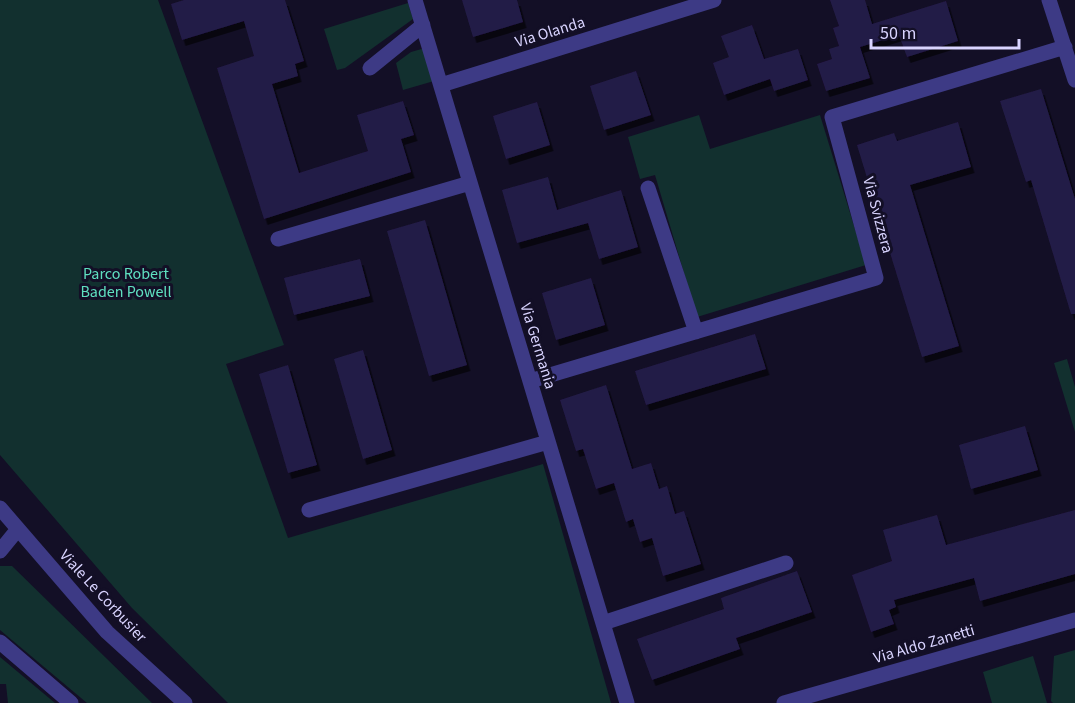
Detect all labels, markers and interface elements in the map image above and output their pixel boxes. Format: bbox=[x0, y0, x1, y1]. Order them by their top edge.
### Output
street label: Via Olanda bbox=[512, 11, 588, 53]
scale bar bbox=[871, 12, 1020, 50]
text: 50 m bbox=[880, 21, 916, 46]
street label: Via Svizzera bbox=[857, 174, 899, 256]
park label: Parco Robert Baden Powell bbox=[80, 263, 172, 303]
street label: Via Germania bbox=[514, 300, 562, 392]
street label: Viale Le Corbusier bbox=[54, 545, 152, 647]
street label: Via Aldo Zanetti bbox=[871, 619, 977, 669]

